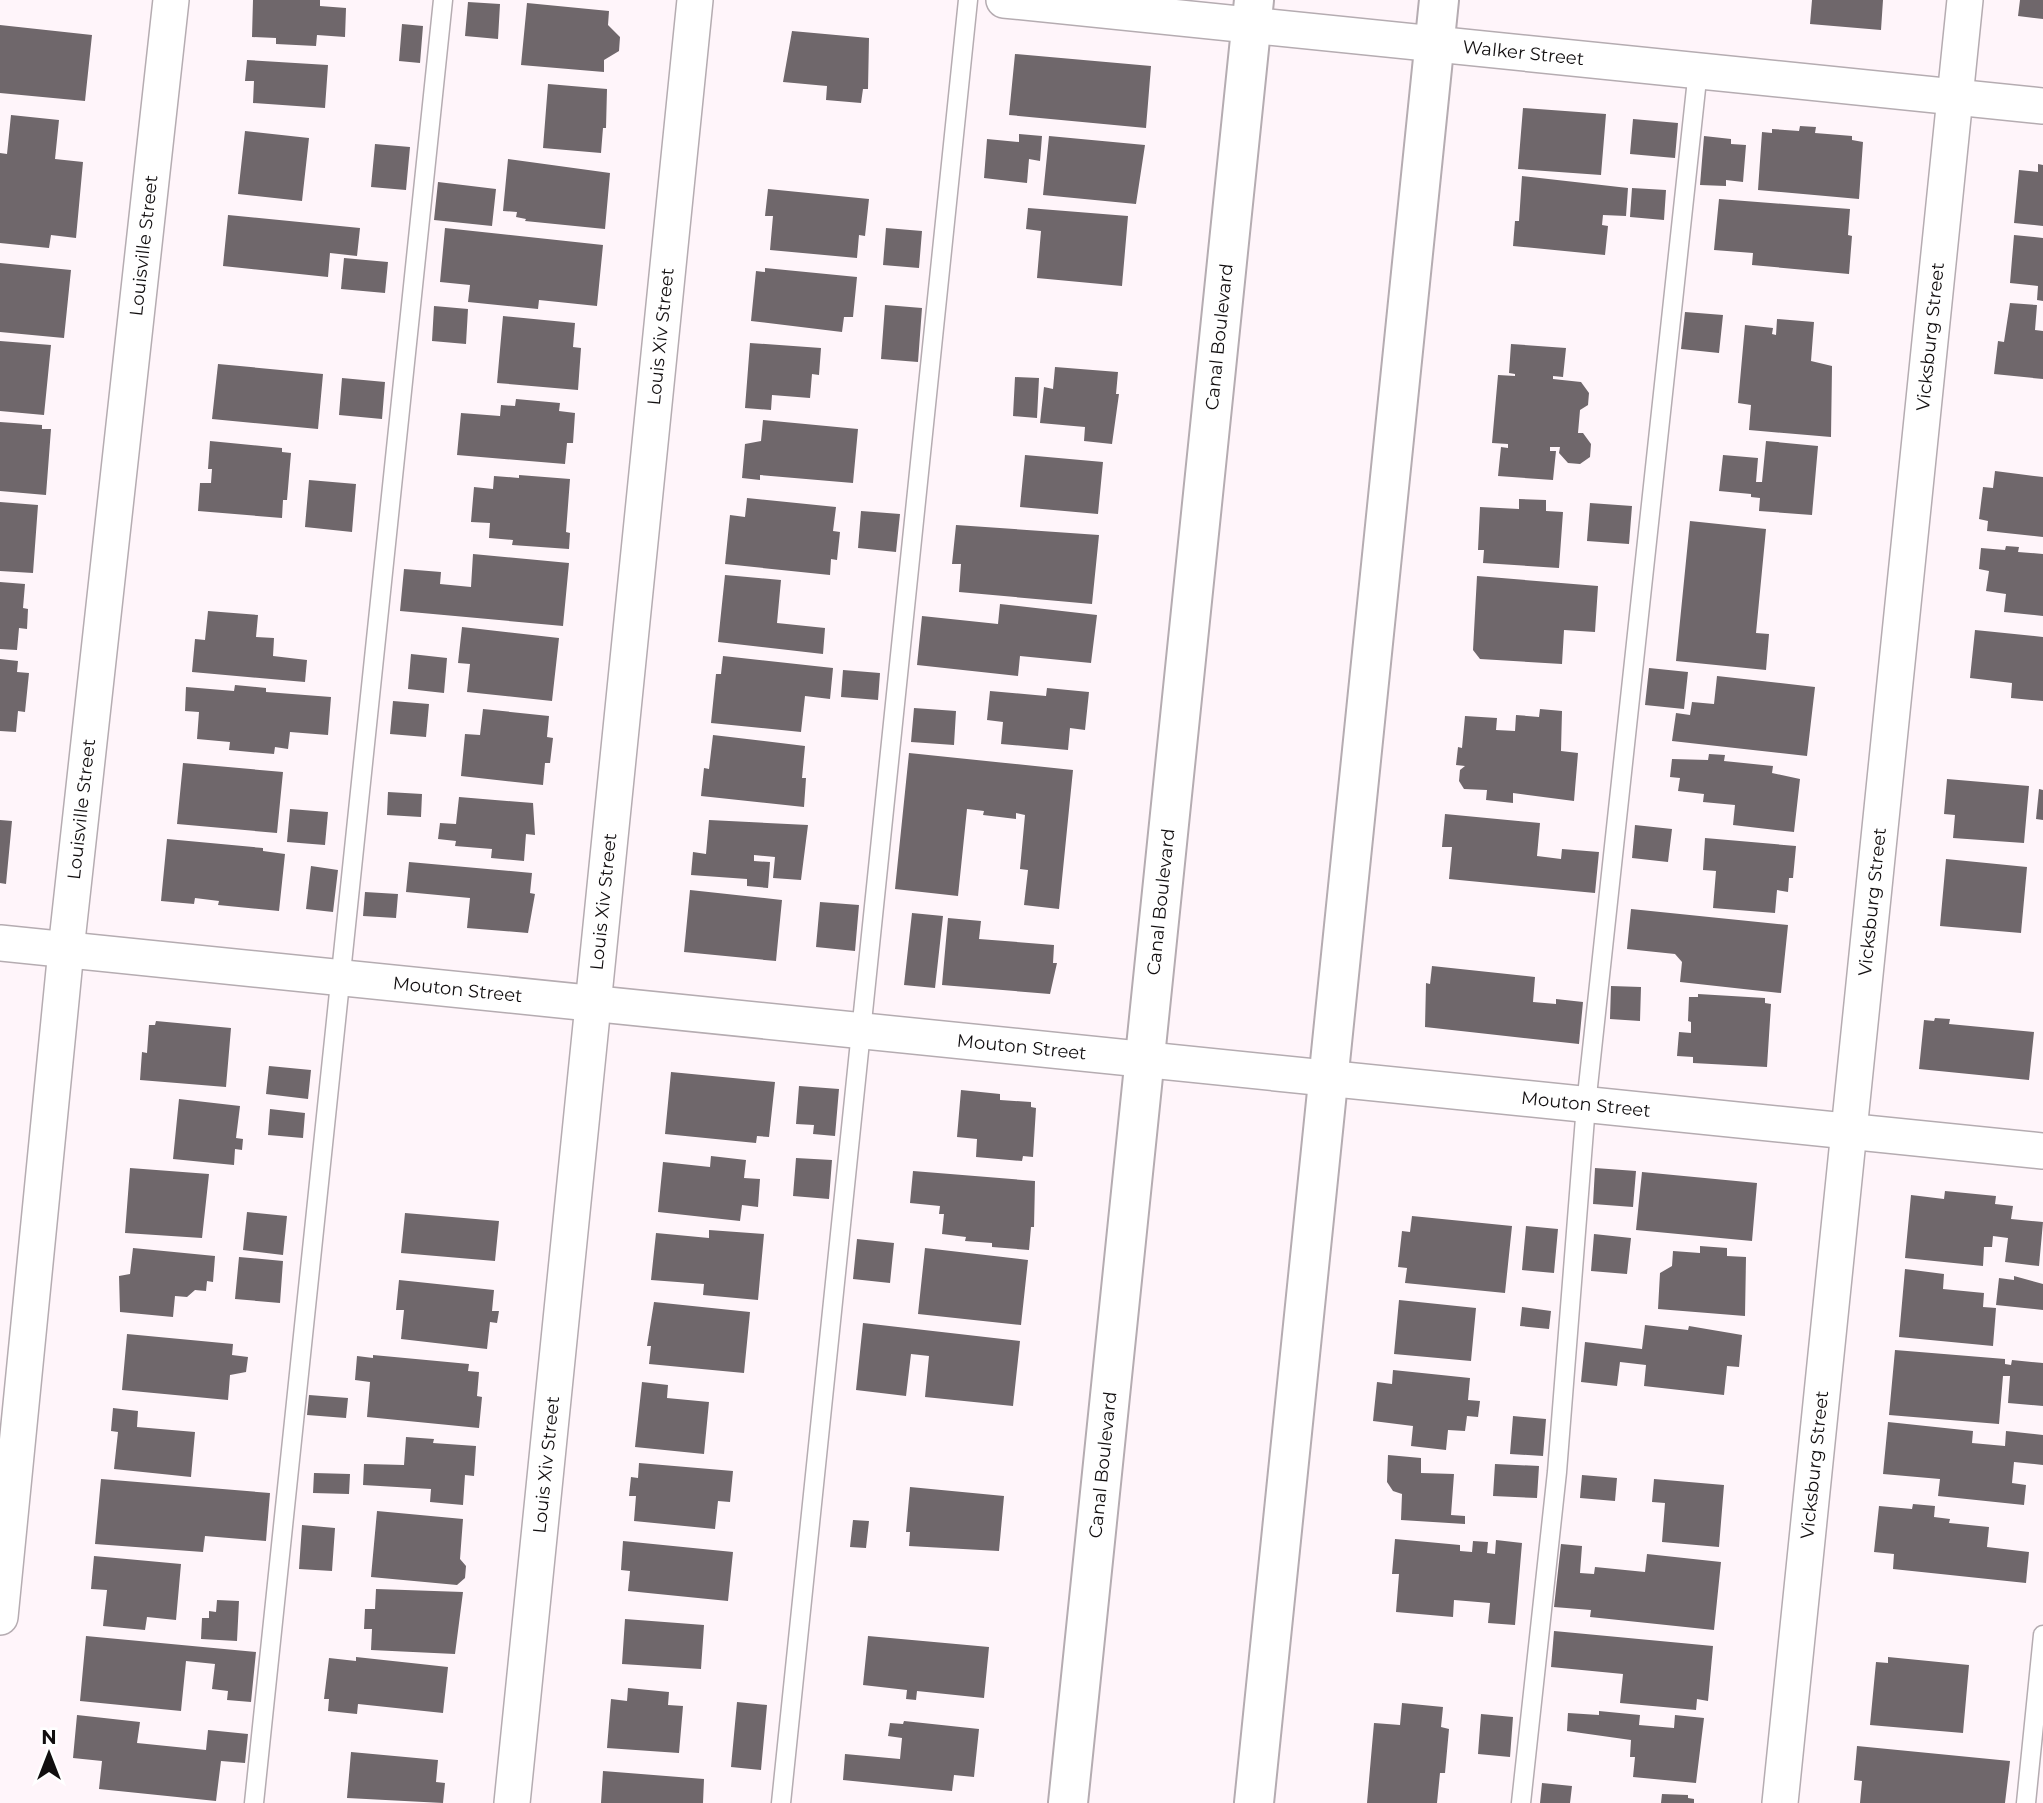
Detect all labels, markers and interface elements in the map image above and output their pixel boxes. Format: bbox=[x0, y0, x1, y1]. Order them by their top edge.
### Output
street label: Walker Street bbox=[1461, 36, 1585, 70]
street label: Louisville Street bbox=[125, 174, 163, 317]
street label: Vicksburg Street bbox=[1912, 261, 1949, 412]
street label: Canal Boulevard bbox=[1201, 262, 1238, 411]
street label: Louis Xiv Street bbox=[643, 267, 679, 406]
street label: Louisville Street bbox=[63, 737, 100, 881]
street label: Vicksburg Street bbox=[1854, 826, 1891, 977]
street label: Canal Boulevard bbox=[1142, 827, 1179, 976]
street label: Louis Xiv Street bbox=[586, 832, 621, 971]
street label: Mouton Street bbox=[392, 972, 524, 1007]
street label: Mouton Street bbox=[956, 1029, 1088, 1065]
street label: Mouton Street bbox=[1520, 1087, 1652, 1122]
street label: Vicksburg Street bbox=[1796, 1389, 1833, 1540]
street label: Canal Boulevard bbox=[1084, 1390, 1121, 1539]
street label: Louis Xiv Street bbox=[528, 1395, 564, 1534]
north arrow bbox=[14, 1719, 84, 1789]
text: N bbox=[41, 1726, 57, 1749]

